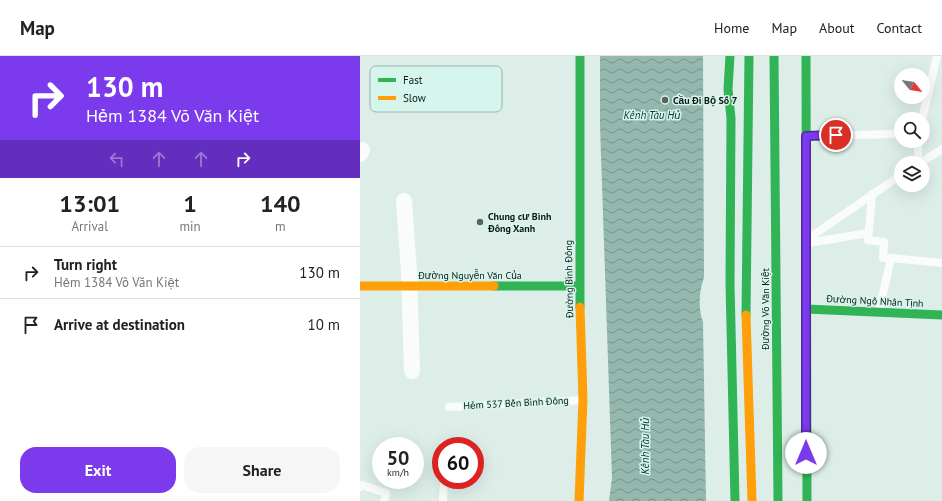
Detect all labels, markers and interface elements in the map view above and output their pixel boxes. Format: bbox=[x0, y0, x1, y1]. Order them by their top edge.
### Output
text: Map bbox=[20, 16, 55, 40]
text: Home bbox=[714, 19, 749, 37]
text: Map bbox=[771, 19, 797, 37]
text: About bbox=[819, 19, 855, 37]
text: Contact bbox=[877, 19, 922, 37]
legend bbox=[370, 66, 502, 112]
text: 130 m bbox=[86, 68, 163, 105]
north arrow bbox=[894, 68, 930, 104]
map controls bbox=[894, 68, 930, 192]
icon: right bbox=[20, 72, 72, 124]
text: Fast bbox=[403, 73, 423, 87]
text: Slow bbox=[403, 91, 426, 105]
place label: Cầu Đi Bộ Số 7 bbox=[673, 94, 738, 107]
marker: Cầu Đi Bộ Số 7 bbox=[660, 95, 670, 105]
text: Hẻm 1384 Võ Văn Kiệt bbox=[86, 104, 259, 127]
water label: Kênh Tàu Hủ bbox=[624, 108, 681, 122]
button: search bbox=[894, 112, 930, 148]
pin bbox=[819, 118, 853, 152]
icon: arrive bbox=[825, 124, 847, 146]
icon: left bbox=[106, 148, 128, 170]
icon: ahead bbox=[148, 148, 170, 170]
icon: ahead bbox=[190, 148, 212, 170]
icon: right bbox=[232, 148, 254, 170]
button: layers bbox=[894, 156, 930, 192]
text: 13:01 bbox=[59, 188, 120, 219]
text: 1 bbox=[183, 188, 197, 219]
text: 140 bbox=[260, 188, 301, 219]
place label: Chung cư Bình Đông Xanh bbox=[487, 210, 551, 235]
marker: Chung cư Bình Đông Xanh bbox=[475, 217, 485, 227]
text: Arrival bbox=[72, 218, 108, 235]
text: min bbox=[179, 218, 201, 235]
text: m bbox=[275, 218, 286, 235]
street label: Đường Bình Đông bbox=[562, 240, 576, 319]
text: Turn right bbox=[54, 255, 117, 274]
icon: right bbox=[20, 262, 42, 284]
text: 130 m bbox=[299, 263, 340, 282]
street label: Đường Võ Văn Kiệt bbox=[759, 267, 772, 351]
street label: Đường Nguyễn Văn Của bbox=[417, 269, 522, 282]
text: Hẻm 1384 Võ Văn Kiệt bbox=[54, 274, 179, 291]
street label: Đường Ngô Nhân Tịnh bbox=[825, 292, 924, 310]
icon: arrive bbox=[20, 314, 42, 336]
text: Arrive at destination bbox=[54, 315, 185, 334]
text: 10 m bbox=[307, 315, 340, 334]
street label: Hẻm 537 Bến Bình Đông bbox=[463, 394, 569, 412]
water label: Kênh Tàu Hủ bbox=[638, 418, 652, 475]
position arrow bbox=[785, 432, 827, 474]
speed limit sign: 60 bbox=[432, 437, 484, 489]
text: 50 bbox=[387, 445, 409, 471]
button: Exit bbox=[20, 447, 176, 493]
button: Share bbox=[184, 447, 340, 493]
text: km/h bbox=[387, 466, 409, 479]

